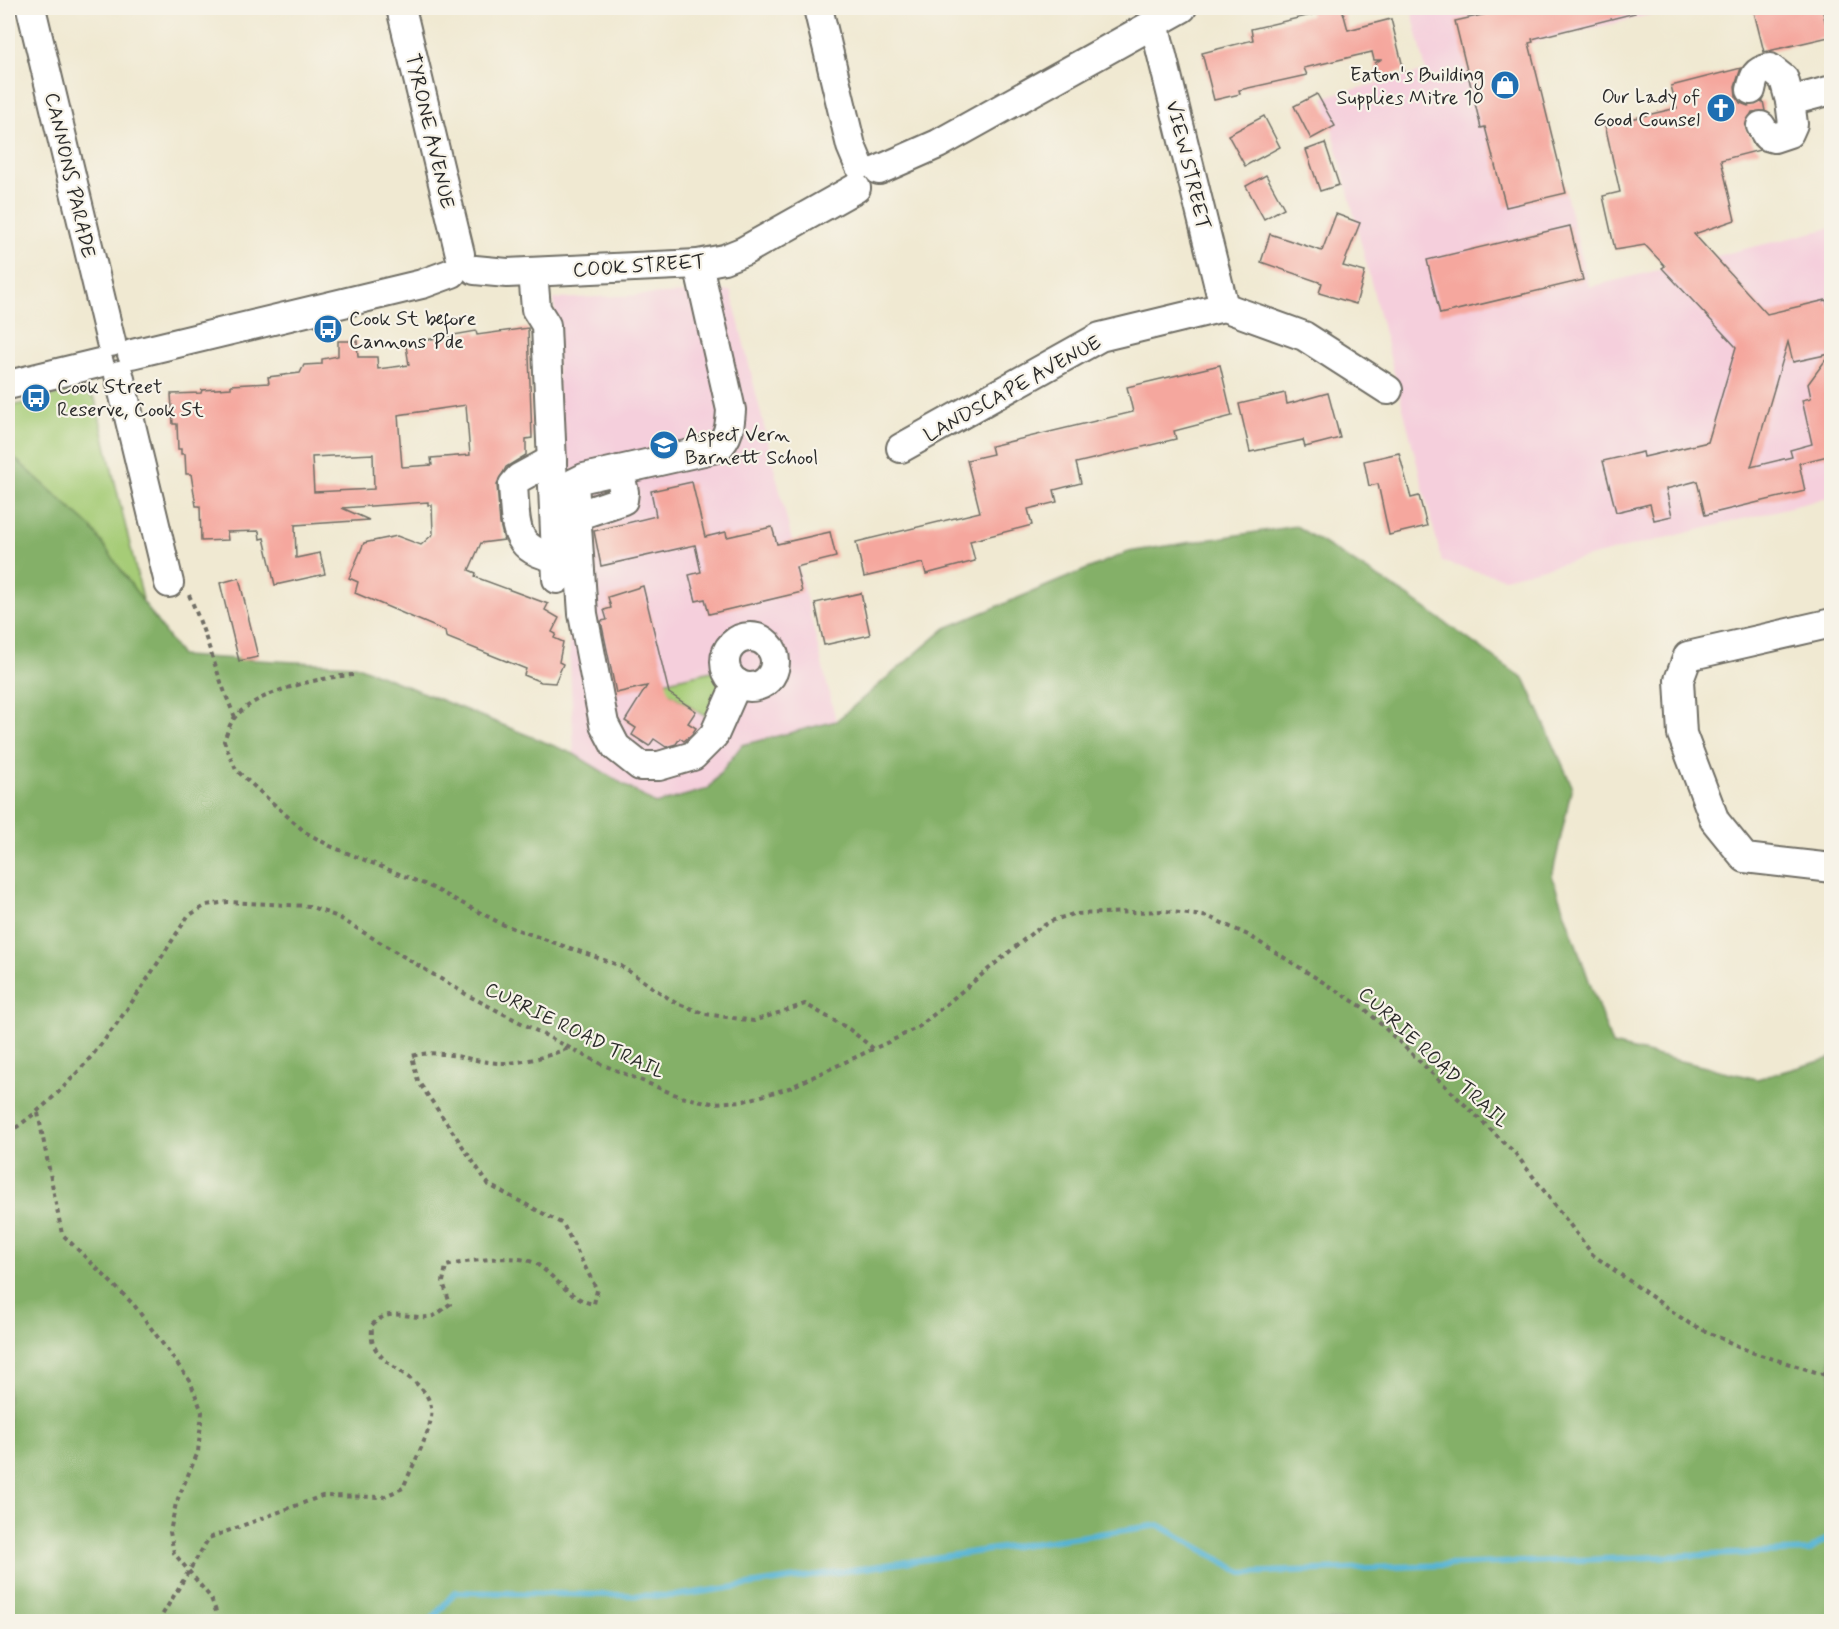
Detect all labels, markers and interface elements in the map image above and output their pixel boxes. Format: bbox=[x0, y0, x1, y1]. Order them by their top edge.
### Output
street label: TYRONE AVENUE bbox=[399, 51, 461, 212]
place label: Eaton's Building Supplies Mitre 10 bbox=[1336, 62, 1484, 112]
shop icon: Eaton's Building Supplies Mitre 10 bbox=[1489, 69, 1521, 101]
place label: Our Lady of Good Counsel bbox=[1593, 84, 1700, 134]
street label: CANNONS PARADE bbox=[37, 90, 102, 261]
church icon: Our Lady of Good Counsel bbox=[1705, 92, 1737, 124]
street label: VIEW STREET bbox=[1158, 98, 1217, 233]
street label: COOK STREET bbox=[572, 248, 706, 285]
place label: Cook St before Cannons Pde bbox=[349, 306, 476, 356]
bus stop icon: Cook St before Cannons Pde bbox=[312, 313, 344, 345]
street label: LANDSCAPE AVENUE bbox=[919, 329, 1106, 449]
place label: Cook Street Reserve, Cook St bbox=[57, 374, 204, 424]
bus stop icon: Cook Street Reserve, Cook St bbox=[20, 382, 52, 414]
place label: Aspect Vern Barnett School bbox=[685, 422, 818, 472]
school or university icon: Aspect Vern Barnett School bbox=[648, 429, 680, 461]
street label: CURRIE ROAD TRAIL bbox=[480, 976, 669, 1087]
street label: CURRIE ROAD TRAIL bbox=[1352, 981, 1514, 1135]

